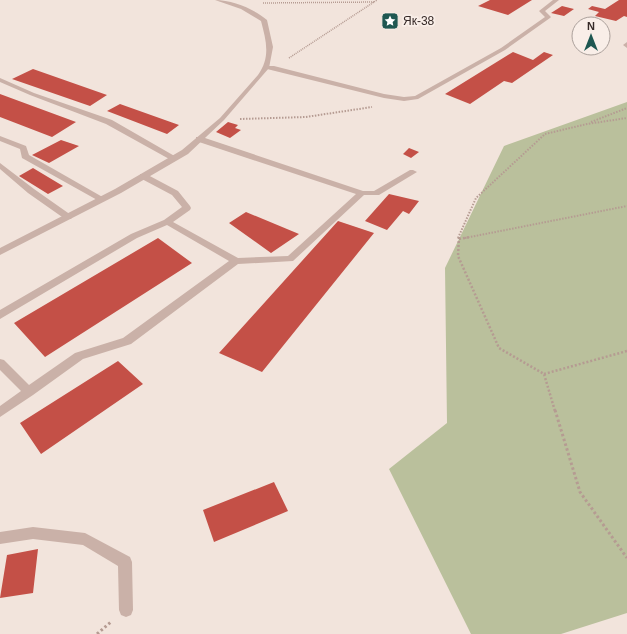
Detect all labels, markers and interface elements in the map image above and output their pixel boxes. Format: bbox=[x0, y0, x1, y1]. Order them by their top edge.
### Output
place icon: Як-38 bbox=[380, 11, 400, 31]
place label: Як-38 bbox=[403, 14, 435, 28]
north arrow bbox=[571, 16, 611, 56]
text: N bbox=[587, 20, 595, 32]

